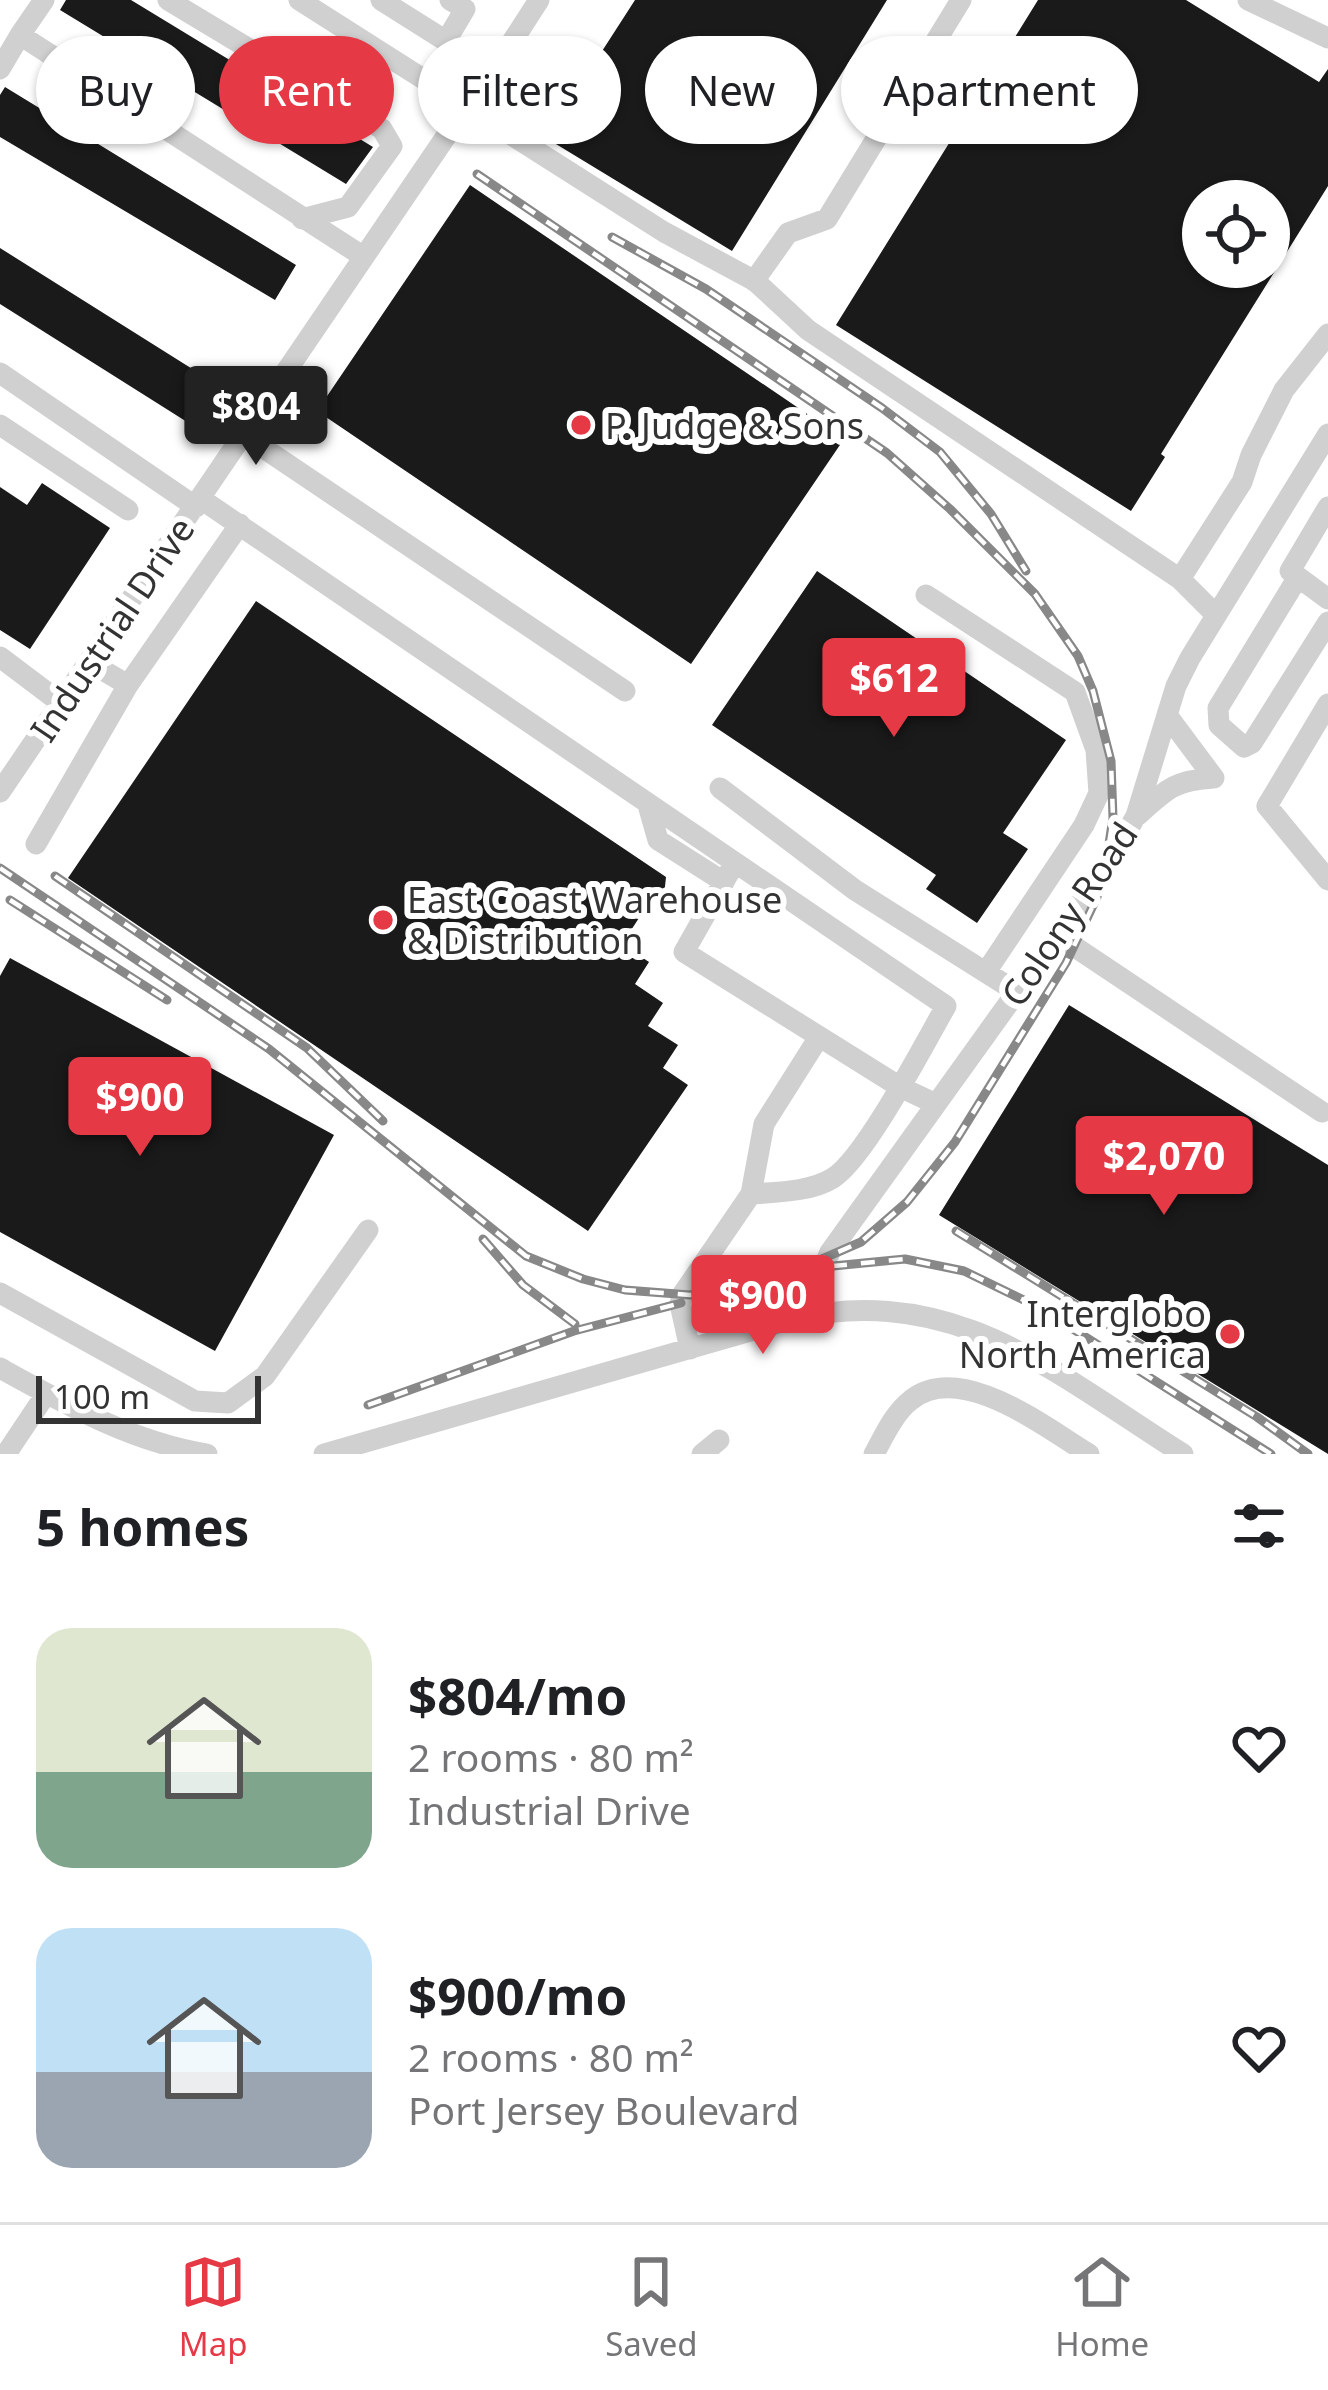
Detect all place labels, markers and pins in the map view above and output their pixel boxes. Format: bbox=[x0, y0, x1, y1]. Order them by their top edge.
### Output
pin: $804 bbox=[185, 366, 327, 468]
place label: P. Judge & Sons bbox=[605, 401, 864, 450]
marker: P. Judge & Sons bbox=[568, 412, 594, 438]
pin: $612 bbox=[823, 638, 965, 740]
place label: East Coast Warehouse & Distribution bbox=[407, 875, 782, 965]
marker: East Coast Warehouse & Distribution bbox=[370, 907, 396, 933]
pin: $900 bbox=[69, 1057, 211, 1159]
pin: $2,070 bbox=[1066, 1116, 1262, 1218]
pin: $900 bbox=[692, 1255, 834, 1357]
place label: Interglobo North America bbox=[959, 1289, 1206, 1379]
marker: Interglobo North America bbox=[1217, 1321, 1243, 1347]

